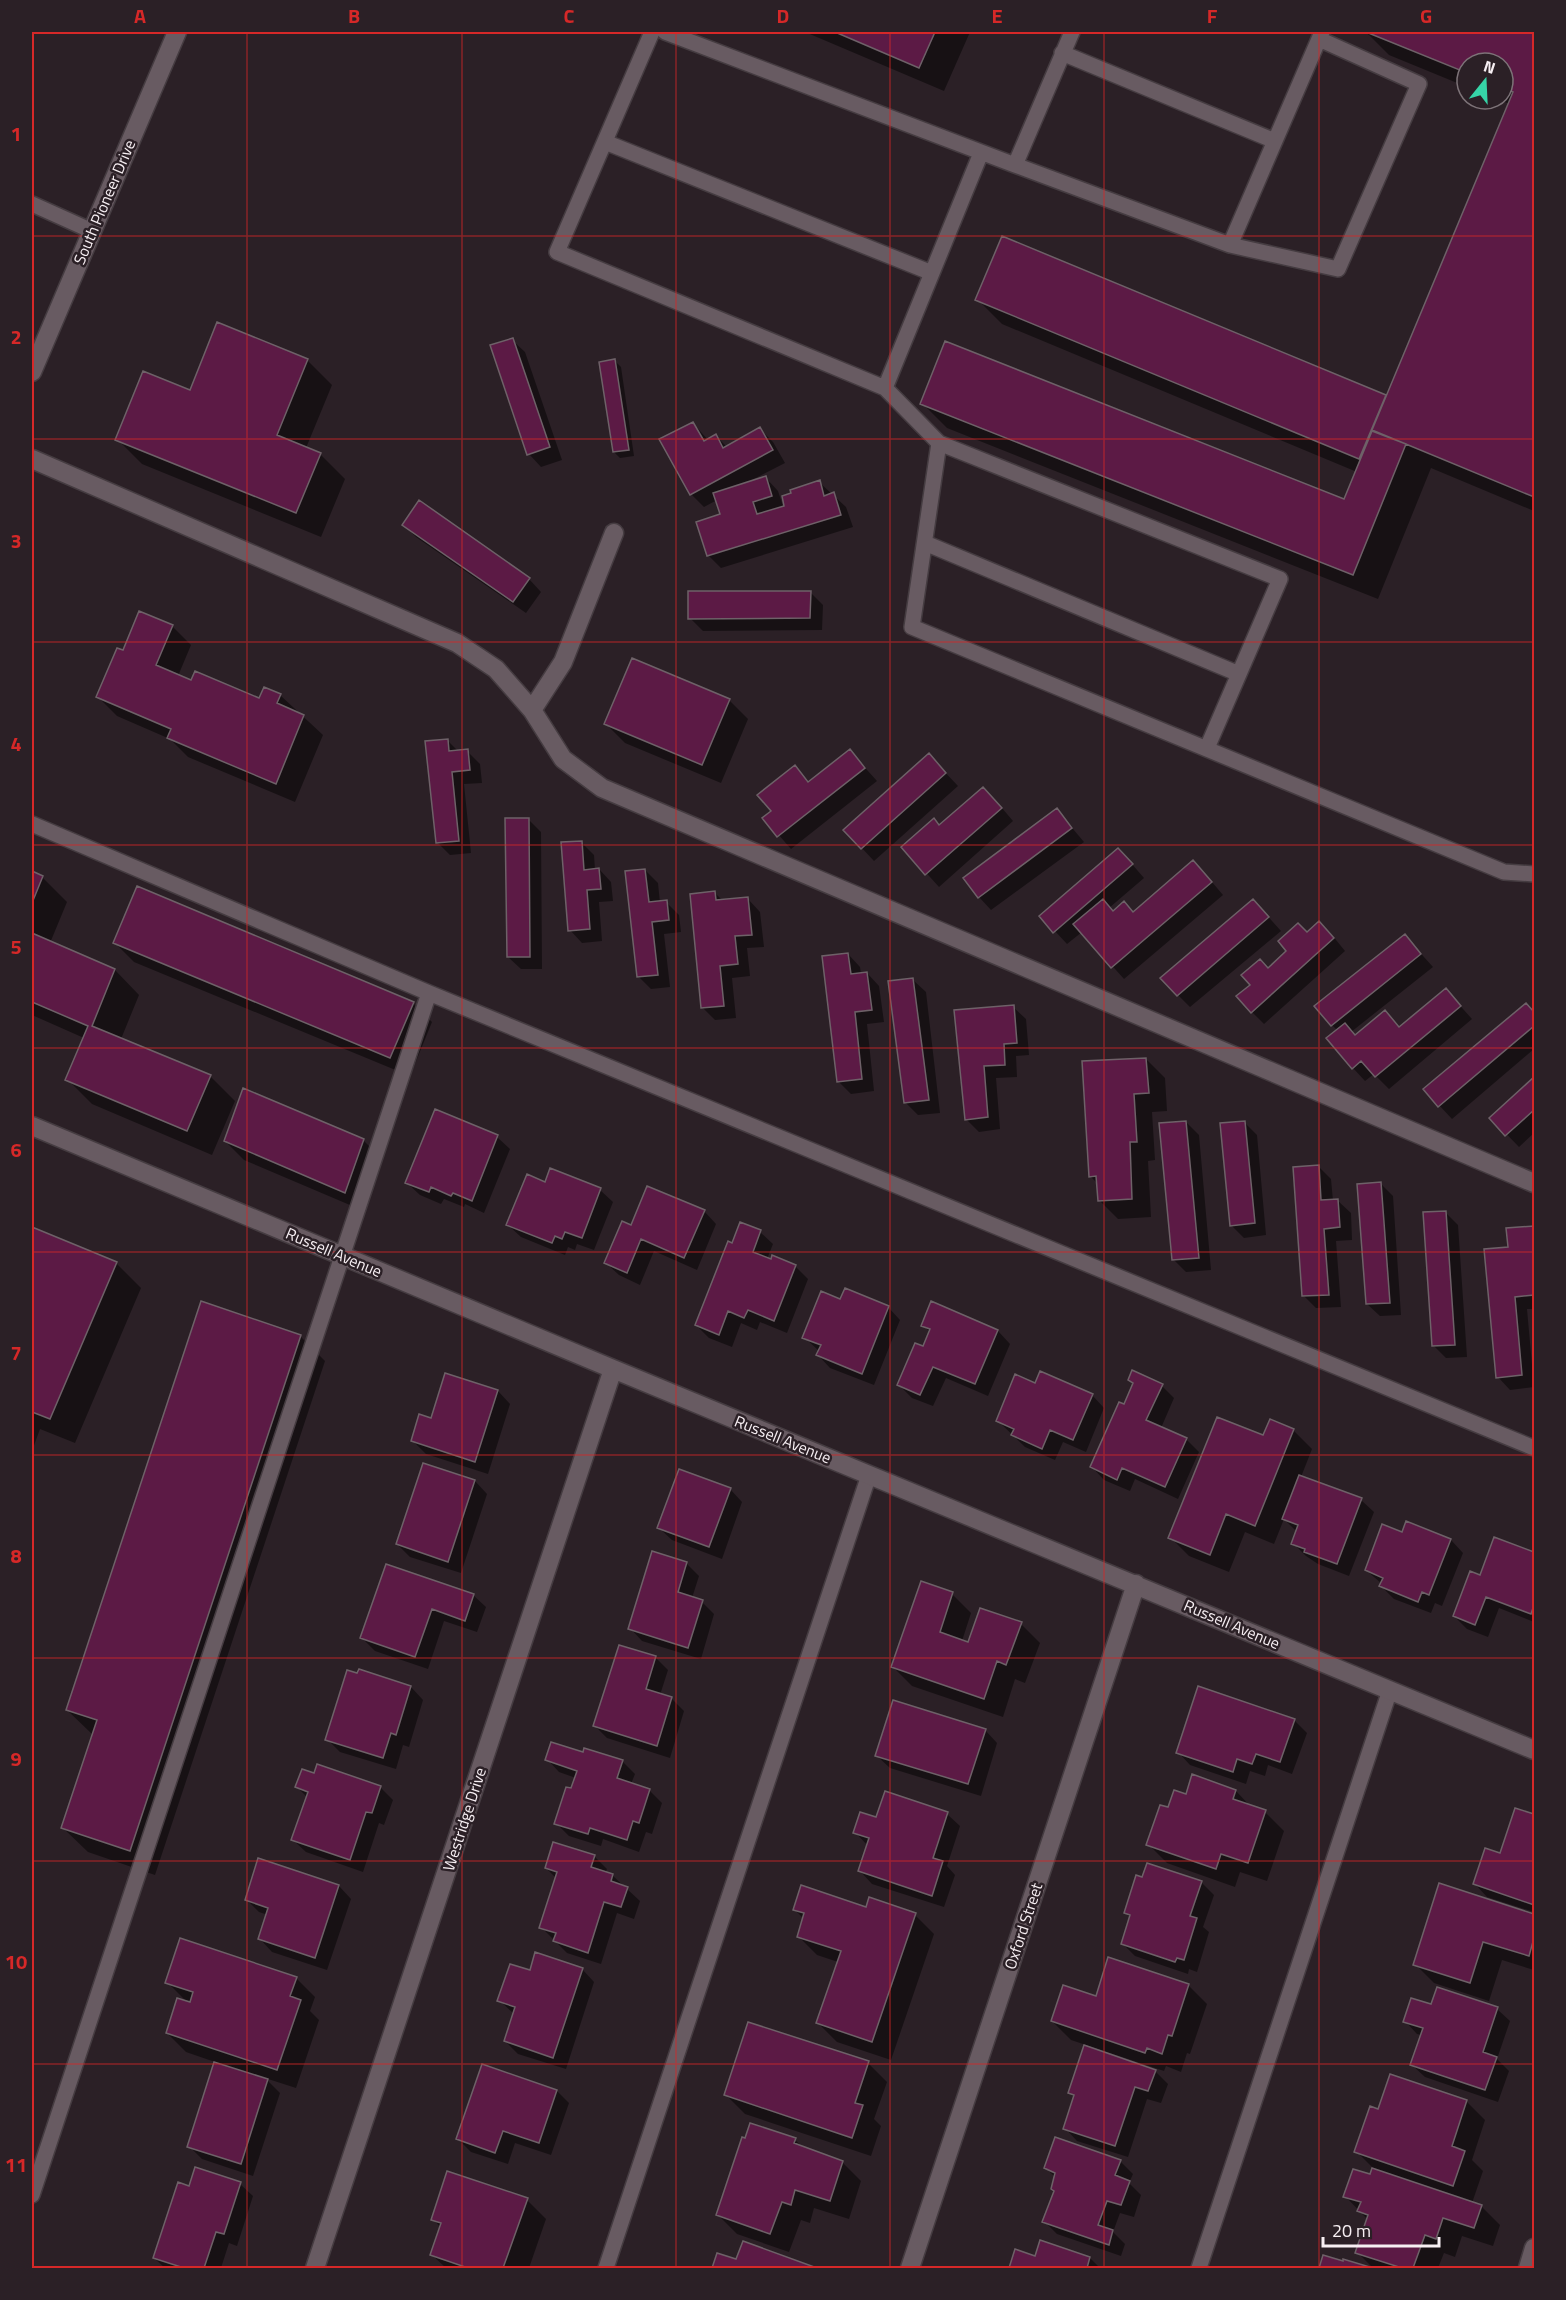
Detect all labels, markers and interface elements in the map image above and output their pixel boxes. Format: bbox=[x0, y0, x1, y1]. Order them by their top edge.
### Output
text: A bbox=[134, 0, 146, 31]
text: B bbox=[348, 0, 360, 31]
text: C bbox=[564, 0, 575, 31]
text: D bbox=[777, 0, 789, 31]
text: E bbox=[991, 0, 1003, 31]
text: F bbox=[1207, 0, 1218, 31]
text: G bbox=[1420, 0, 1432, 31]
north arrow bbox=[1455, 51, 1515, 111]
text: N bbox=[1481, 54, 1499, 80]
text: 1 bbox=[10, 118, 22, 149]
street label: South Pioneer Drive bbox=[67, 136, 141, 268]
text: 2 bbox=[10, 321, 22, 352]
text: 3 bbox=[10, 525, 22, 556]
text: 4 bbox=[10, 728, 22, 759]
text: 5 bbox=[10, 931, 22, 962]
text: 6 bbox=[10, 1134, 22, 1165]
street label: Russell Avenue bbox=[282, 1221, 386, 1283]
text: 7 bbox=[10, 1337, 22, 1368]
street label: Russell Avenue bbox=[731, 1409, 835, 1469]
text: 8 bbox=[10, 1540, 22, 1571]
street label: Russell Avenue bbox=[1180, 1593, 1284, 1655]
text: 9 bbox=[10, 1743, 22, 1774]
street label: Westridge Drive bbox=[436, 1764, 492, 1874]
street label: Oxford Street bbox=[998, 1879, 1048, 1972]
text: 10 bbox=[5, 1946, 27, 1977]
text: 11 bbox=[5, 2149, 27, 2180]
scale bar bbox=[1323, 2210, 1438, 2248]
text: 20 m bbox=[1332, 2217, 1371, 2244]

